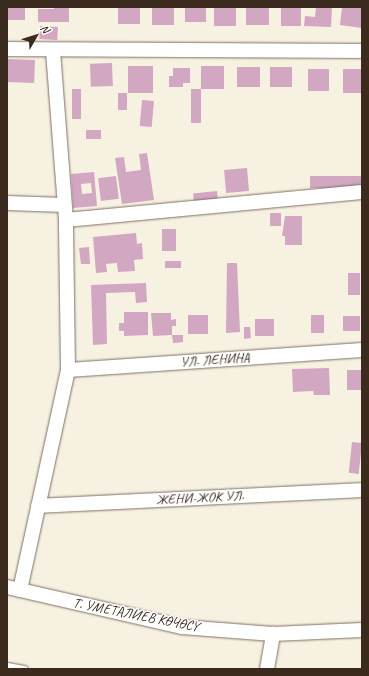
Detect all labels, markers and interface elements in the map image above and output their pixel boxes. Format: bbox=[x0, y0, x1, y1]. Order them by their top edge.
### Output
north arrow bbox=[16, 16, 56, 56]
text: N bbox=[38, 21, 53, 36]
street label: УЛ. ЛЕНИНА bbox=[180, 349, 250, 371]
street label: ЖЕНИ-ЖОК УЛ. bbox=[156, 487, 244, 509]
street label: Т. УМЕТАЛИЕВ КӨЧӨСҮ bbox=[72, 595, 200, 635]

